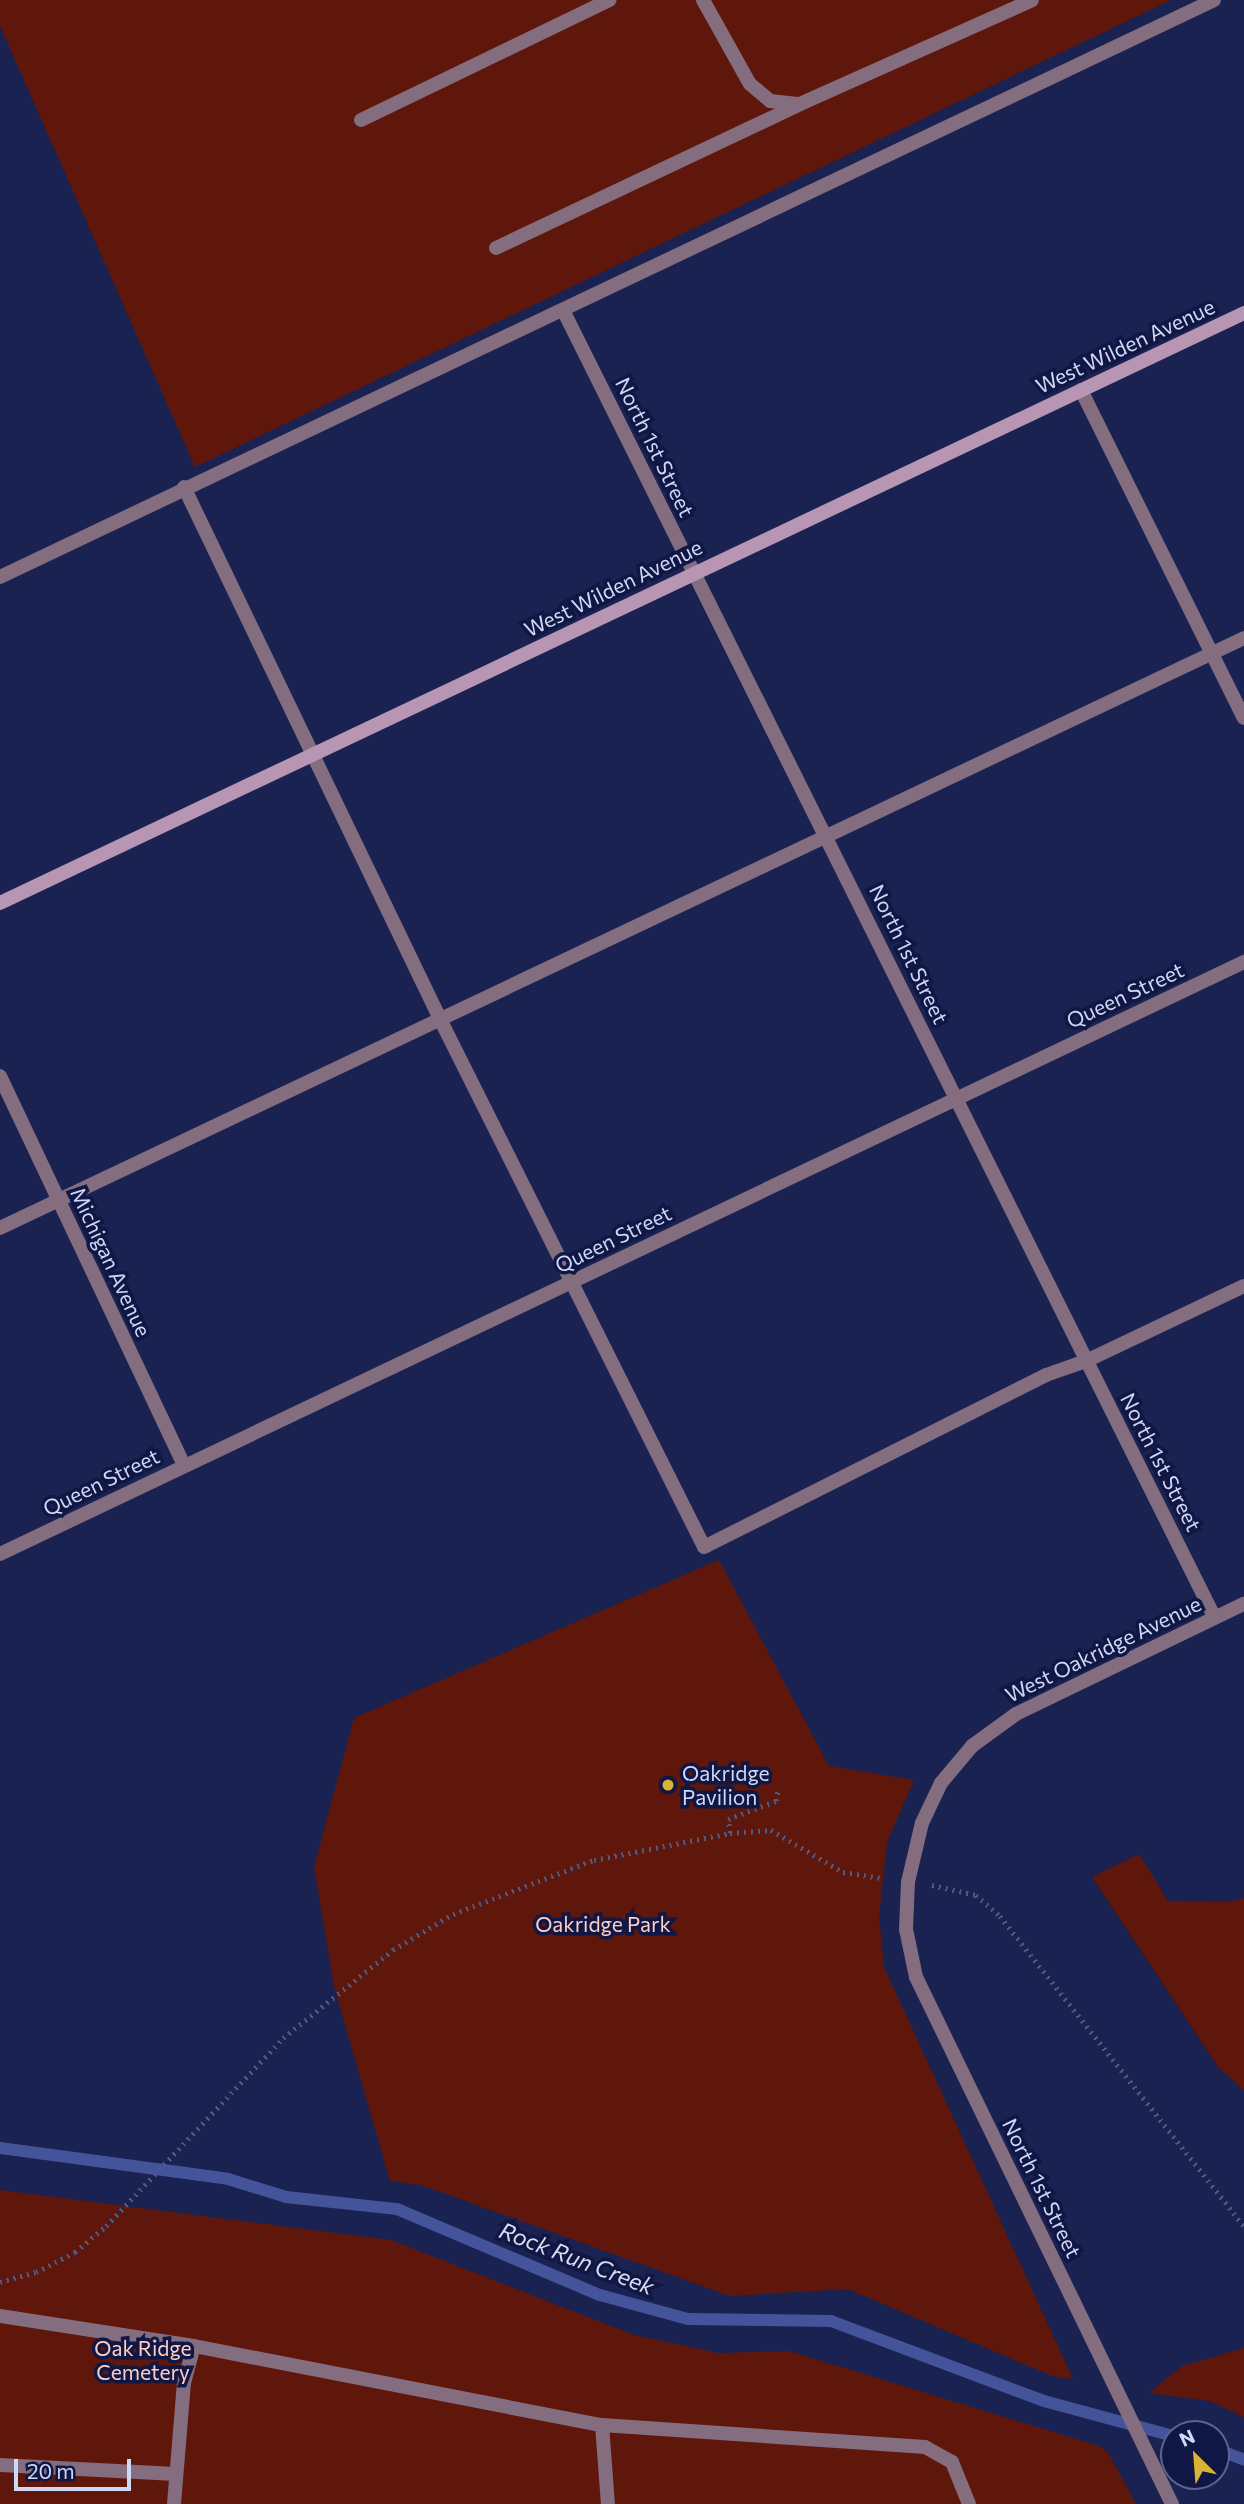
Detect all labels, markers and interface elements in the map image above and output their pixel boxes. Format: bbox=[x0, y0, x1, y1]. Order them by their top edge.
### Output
street label: West Wilden Avenue bbox=[1032, 293, 1218, 399]
street label: North 1st Street bbox=[610, 373, 700, 521]
street label: West Wilden Avenue bbox=[520, 534, 706, 642]
street label: North 1st Street bbox=[864, 880, 954, 1028]
street label: Queen Street bbox=[1062, 957, 1188, 1033]
street label: Michigan Avenue bbox=[65, 1183, 157, 1341]
street label: Queen Street bbox=[551, 1200, 675, 1278]
street label: North 1st Street bbox=[1115, 1389, 1207, 1535]
street label: Queen Street bbox=[39, 1443, 163, 1521]
street label: West Oakridge Avenue bbox=[1001, 1591, 1205, 1707]
place label: Oakridge Pavilion bbox=[682, 1760, 770, 1810]
marker: Oakridge Pavilion bbox=[660, 1777, 676, 1793]
park label: Oakridge Park bbox=[535, 1911, 671, 1937]
street label: North 1st Street bbox=[997, 2114, 1087, 2262]
water label: Rock Run Creek bbox=[496, 2216, 658, 2300]
park label: Oak Ridge Cemetery bbox=[94, 2335, 192, 2385]
north arrow bbox=[1160, 2420, 1230, 2490]
text: N bbox=[1175, 2424, 1198, 2451]
scale bar bbox=[18, 2444, 135, 2488]
text: 20 m bbox=[27, 2458, 75, 2483]

